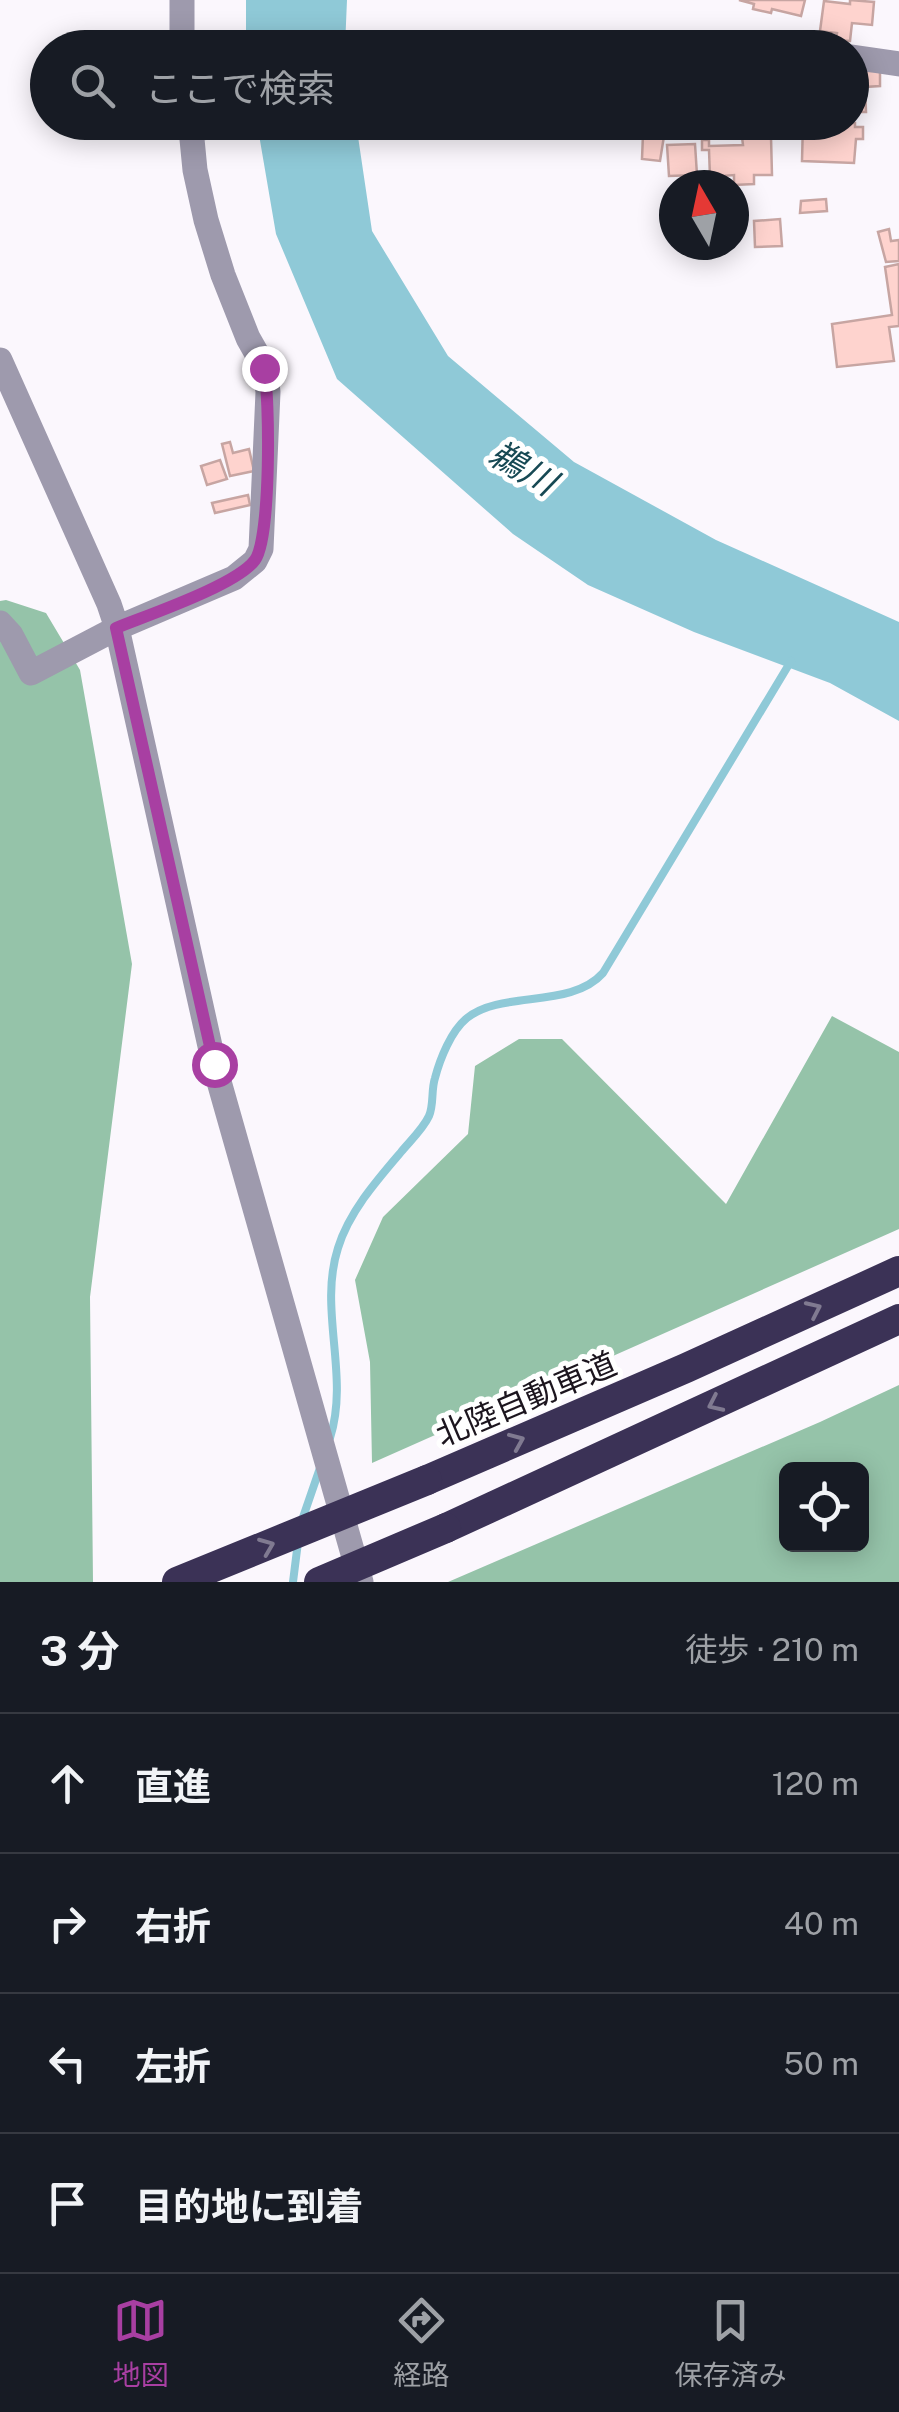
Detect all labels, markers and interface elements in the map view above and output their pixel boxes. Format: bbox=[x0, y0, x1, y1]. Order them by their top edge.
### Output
search box bbox=[30, 30, 869, 140]
icon: search bbox=[65, 58, 120, 113]
text: ここで検索 bbox=[145, 66, 335, 111]
north arrow bbox=[659, 170, 749, 260]
route end bbox=[242, 346, 288, 392]
water label: 鵜川 bbox=[482, 433, 567, 505]
route start bbox=[192, 1042, 238, 1088]
one-way arrow bbox=[804, 1302, 822, 1322]
street label: 北陸自動車道 bbox=[430, 1344, 622, 1454]
one-way arrow bbox=[707, 1391, 725, 1411]
one-way arrow bbox=[507, 1433, 525, 1453]
map controls bbox=[779, 1462, 869, 1552]
button: locate bbox=[779, 1462, 869, 1552]
one-way arrow bbox=[257, 1537, 275, 1557]
text: 3 分 bbox=[40, 1626, 119, 1675]
text: 徒歩 · 210 m bbox=[685, 1631, 859, 1668]
icon: ahead bbox=[40, 1756, 95, 1811]
text: 直進 bbox=[135, 1764, 211, 1809]
text: 120 m bbox=[772, 1765, 859, 1802]
icon: right bbox=[40, 1896, 95, 1951]
text: 右折 bbox=[135, 1904, 211, 1949]
text: 40 m bbox=[784, 1905, 859, 1942]
icon: left bbox=[40, 2036, 95, 2091]
text: 左折 bbox=[135, 2044, 211, 2089]
text: 50 m bbox=[783, 2045, 859, 2082]
icon: arrive bbox=[40, 2176, 95, 2231]
text: 目的地に到着 bbox=[135, 2184, 363, 2229]
tab: 地図 bbox=[112, 2293, 169, 2393]
tab: 経路 bbox=[393, 2293, 450, 2393]
tab: 保存済み bbox=[674, 2293, 787, 2393]

